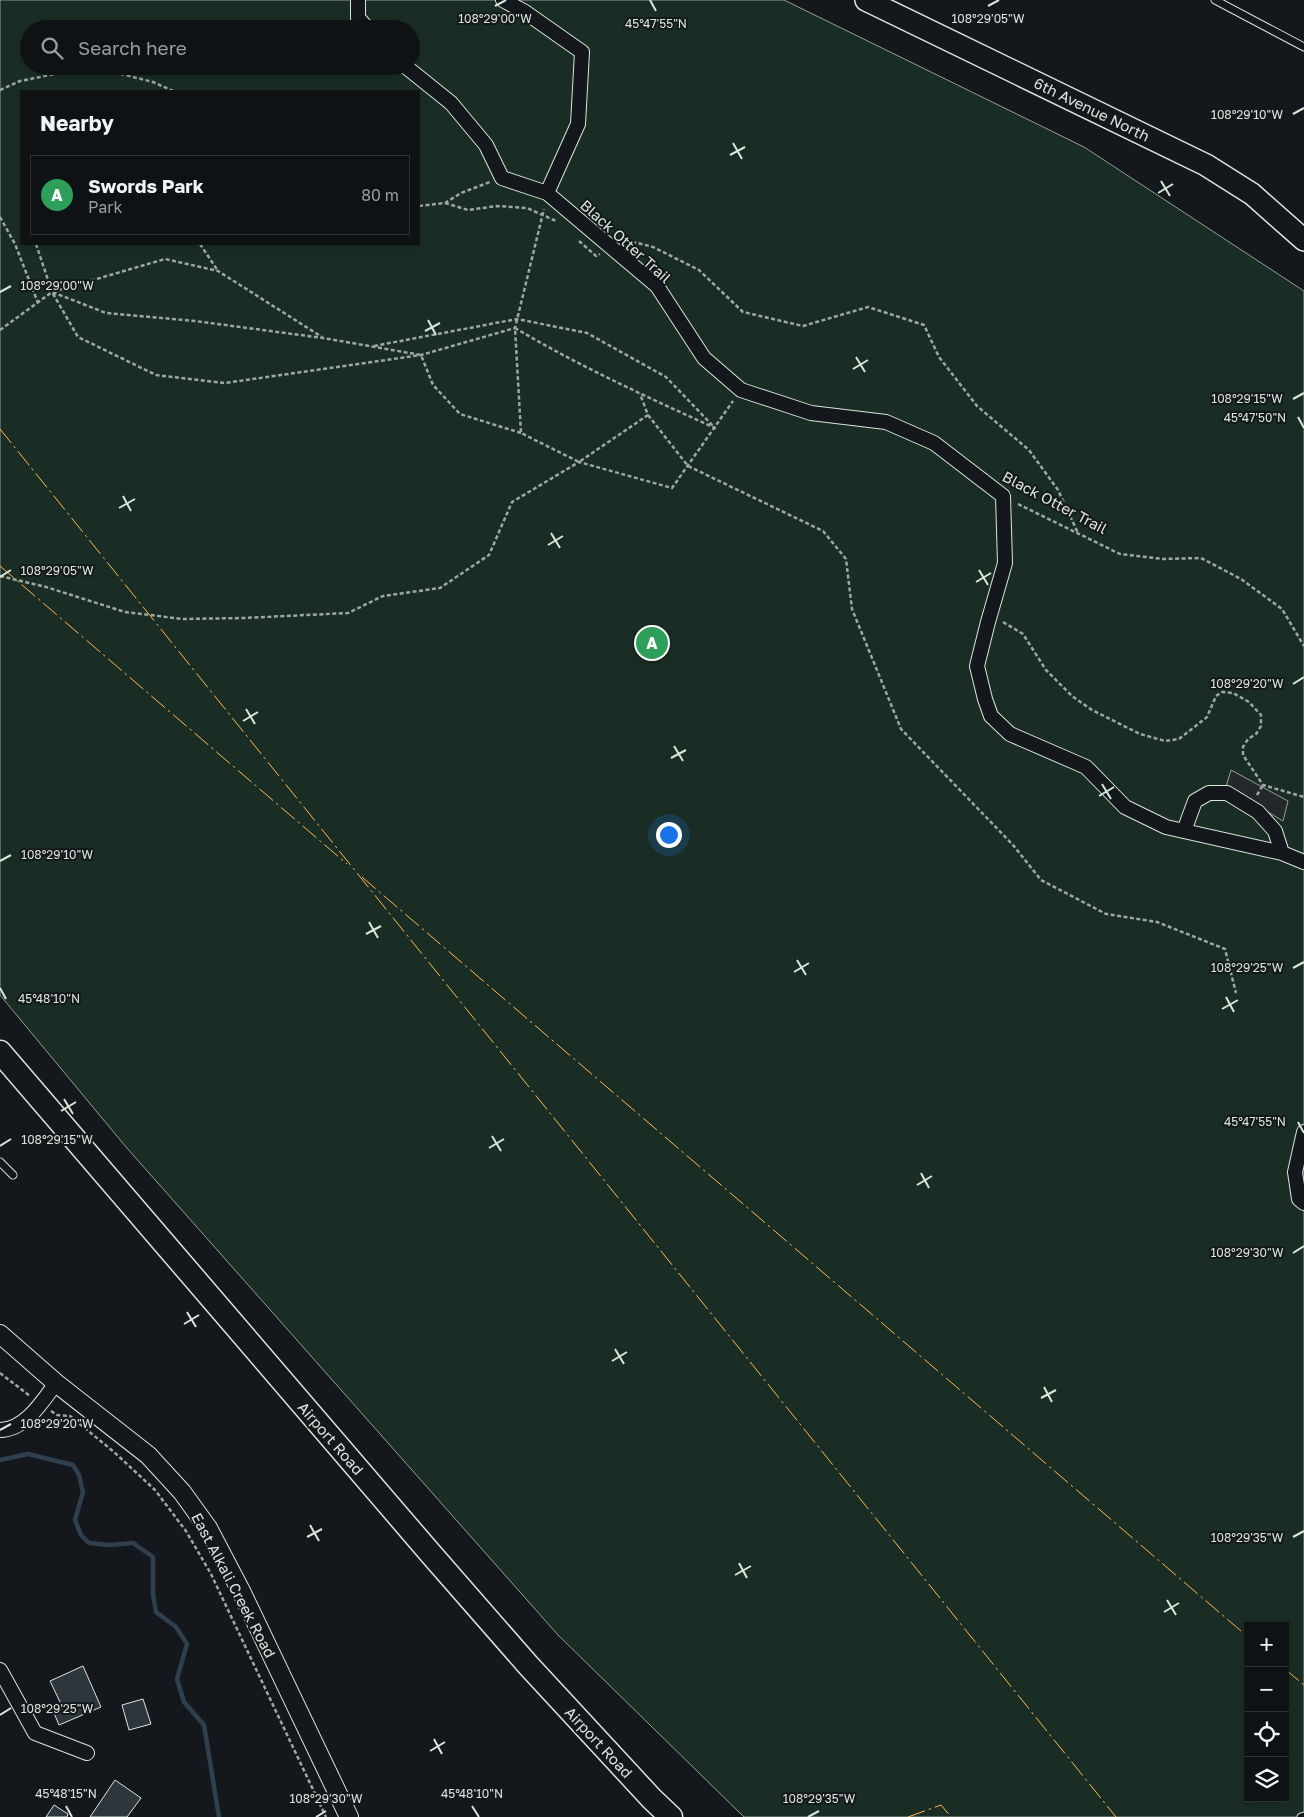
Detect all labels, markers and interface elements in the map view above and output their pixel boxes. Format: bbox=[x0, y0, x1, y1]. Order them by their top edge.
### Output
text: 108°29'00"W bbox=[458, 11, 532, 26]
text: 108°29'05"W bbox=[952, 11, 1025, 26]
text: 45°47'55"N bbox=[625, 16, 687, 31]
search box bbox=[20, 20, 420, 75]
icon: search bbox=[38, 34, 66, 62]
text: Search here bbox=[78, 36, 187, 59]
street label: 6th Avenue North bbox=[1031, 73, 1153, 145]
text: 108°29'10"W bbox=[1211, 107, 1283, 122]
text: Nearby bbox=[40, 110, 114, 136]
text: Swords Park bbox=[88, 174, 204, 197]
text: A bbox=[51, 185, 63, 205]
text: 80 m bbox=[361, 185, 399, 205]
street label: Black Otter Trail bbox=[577, 196, 675, 287]
text: Park bbox=[88, 197, 123, 217]
text: 108°29'00"W bbox=[20, 278, 94, 293]
text: 108°29'15"W bbox=[1211, 391, 1283, 406]
text: 45°47'50"N bbox=[1224, 410, 1286, 425]
street label: Black Otter Trail bbox=[1000, 467, 1111, 537]
text: 108°29'05"W bbox=[21, 563, 94, 578]
pin: A bbox=[636, 624, 668, 662]
text: 108°29'20"W bbox=[1211, 676, 1284, 691]
your location bbox=[656, 822, 682, 848]
text: 108°29'10"W bbox=[21, 847, 93, 862]
text: 108°29'25"W bbox=[1211, 960, 1284, 975]
text: 45°48'10"N bbox=[18, 991, 80, 1006]
text: 45°47'55"N bbox=[1224, 1114, 1286, 1129]
text: 108°29'15"W bbox=[21, 1132, 93, 1147]
text: 108°29'30"W bbox=[1210, 1245, 1284, 1260]
street label: Airport Road bbox=[294, 1398, 368, 1478]
text: 108°29'20"W bbox=[21, 1416, 94, 1431]
street label: East Alkali Creek Road bbox=[188, 1510, 280, 1660]
text: 108°29'35"W bbox=[1211, 1530, 1284, 1545]
map controls bbox=[1244, 1622, 1289, 1802]
button: + bbox=[1244, 1622, 1289, 1667]
button: − bbox=[1244, 1667, 1289, 1712]
text: 108°29'25"W bbox=[21, 1701, 94, 1716]
street label: Airport Road bbox=[561, 1703, 637, 1781]
button: locate bbox=[1244, 1712, 1289, 1757]
button: layers bbox=[1244, 1757, 1289, 1802]
text: 45°48'15"N bbox=[35, 1786, 97, 1801]
text: 45°48'10"N bbox=[441, 1786, 503, 1801]
text: 108°29'30"W bbox=[289, 1791, 363, 1806]
text: 108°29'35"W bbox=[783, 1791, 856, 1806]

